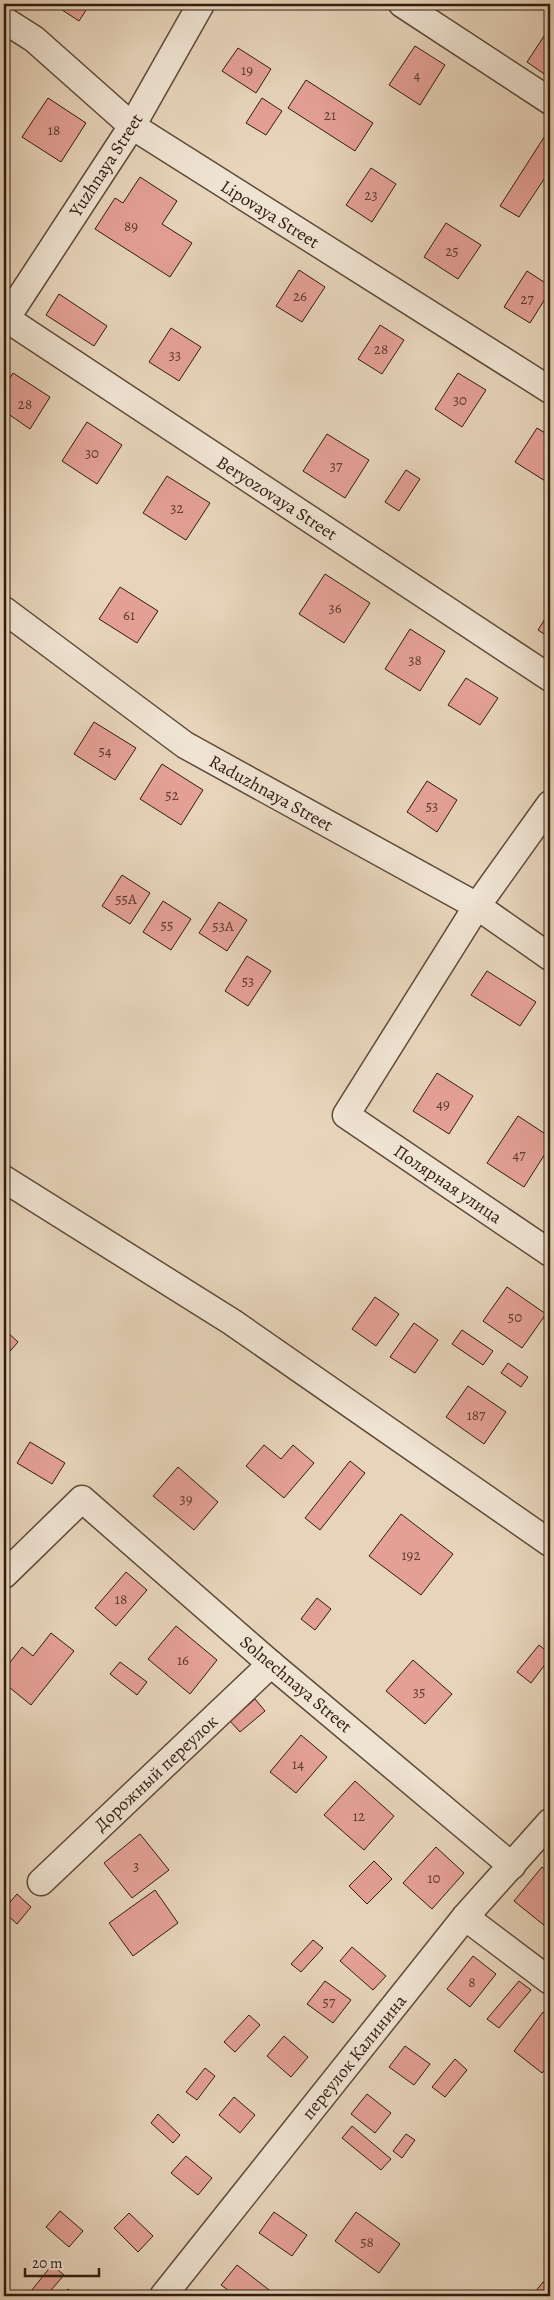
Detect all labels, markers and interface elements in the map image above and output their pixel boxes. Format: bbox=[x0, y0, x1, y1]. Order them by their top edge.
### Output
house number: 19 bbox=[241, 60, 253, 80]
house number: 4 bbox=[414, 65, 421, 85]
house number: 21 bbox=[324, 105, 336, 125]
street label: Yuzhnaya Street bbox=[63, 109, 148, 222]
house number: 18 bbox=[48, 120, 60, 140]
street label: Lipovaya Street bbox=[216, 174, 324, 254]
house number: 23 bbox=[364, 185, 378, 205]
house number: 89 bbox=[124, 216, 138, 236]
house number: 25 bbox=[445, 241, 459, 261]
house number: 26 bbox=[293, 286, 307, 306]
house number: 27 bbox=[520, 289, 534, 309]
house number: 28 bbox=[374, 339, 388, 359]
house number: 33 bbox=[169, 345, 181, 365]
house number: 30 bbox=[453, 390, 467, 410]
house number: 28 bbox=[18, 394, 32, 414]
house number: 30 bbox=[85, 443, 99, 463]
street label: Beryozovaya Street bbox=[212, 450, 342, 546]
house number: 37 bbox=[330, 456, 343, 476]
house number: 32 bbox=[170, 498, 184, 518]
house number: 36 bbox=[328, 598, 342, 618]
house number: 61 bbox=[123, 605, 135, 625]
house number: 38 bbox=[408, 650, 422, 670]
house number: 54 bbox=[98, 741, 112, 761]
street label: Raduzhnaya Street bbox=[205, 749, 337, 837]
house number: 52 bbox=[165, 785, 179, 805]
house number: 53 bbox=[426, 796, 438, 816]
house number: 55А bbox=[115, 889, 137, 909]
house number: 55 bbox=[161, 915, 173, 935]
house number: 53А bbox=[212, 916, 234, 936]
house number: 53 bbox=[242, 971, 254, 991]
house number: 49 bbox=[436, 1094, 450, 1114]
street label: Полярная улица bbox=[389, 1139, 507, 1229]
house number: 47 bbox=[512, 1145, 526, 1165]
house number: 50 bbox=[508, 1307, 522, 1327]
house number: 187 bbox=[467, 1405, 486, 1425]
house number: 39 bbox=[179, 1489, 193, 1509]
house number: 192 bbox=[401, 1545, 421, 1565]
house number: 18 bbox=[115, 1589, 127, 1609]
street label: Solnechnaya Street bbox=[235, 1630, 357, 1738]
house number: 16 bbox=[177, 1650, 189, 1670]
house number: 35 bbox=[413, 1682, 425, 1702]
street label: Дорожный переулок bbox=[89, 1709, 223, 1837]
house number: 14 bbox=[292, 1754, 304, 1774]
house number: 12 bbox=[353, 1806, 365, 1826]
house number: 3 bbox=[133, 1856, 139, 1876]
house number: 10 bbox=[427, 1868, 441, 1888]
house number: 8 bbox=[468, 1972, 476, 1992]
street label: переулок Калинина bbox=[296, 1989, 412, 2124]
house number: 57 bbox=[323, 1992, 336, 2012]
house number: 58 bbox=[360, 2232, 374, 2252]
scale bar bbox=[25, 2245, 99, 2277]
text: 20 m bbox=[32, 2253, 63, 2273]

